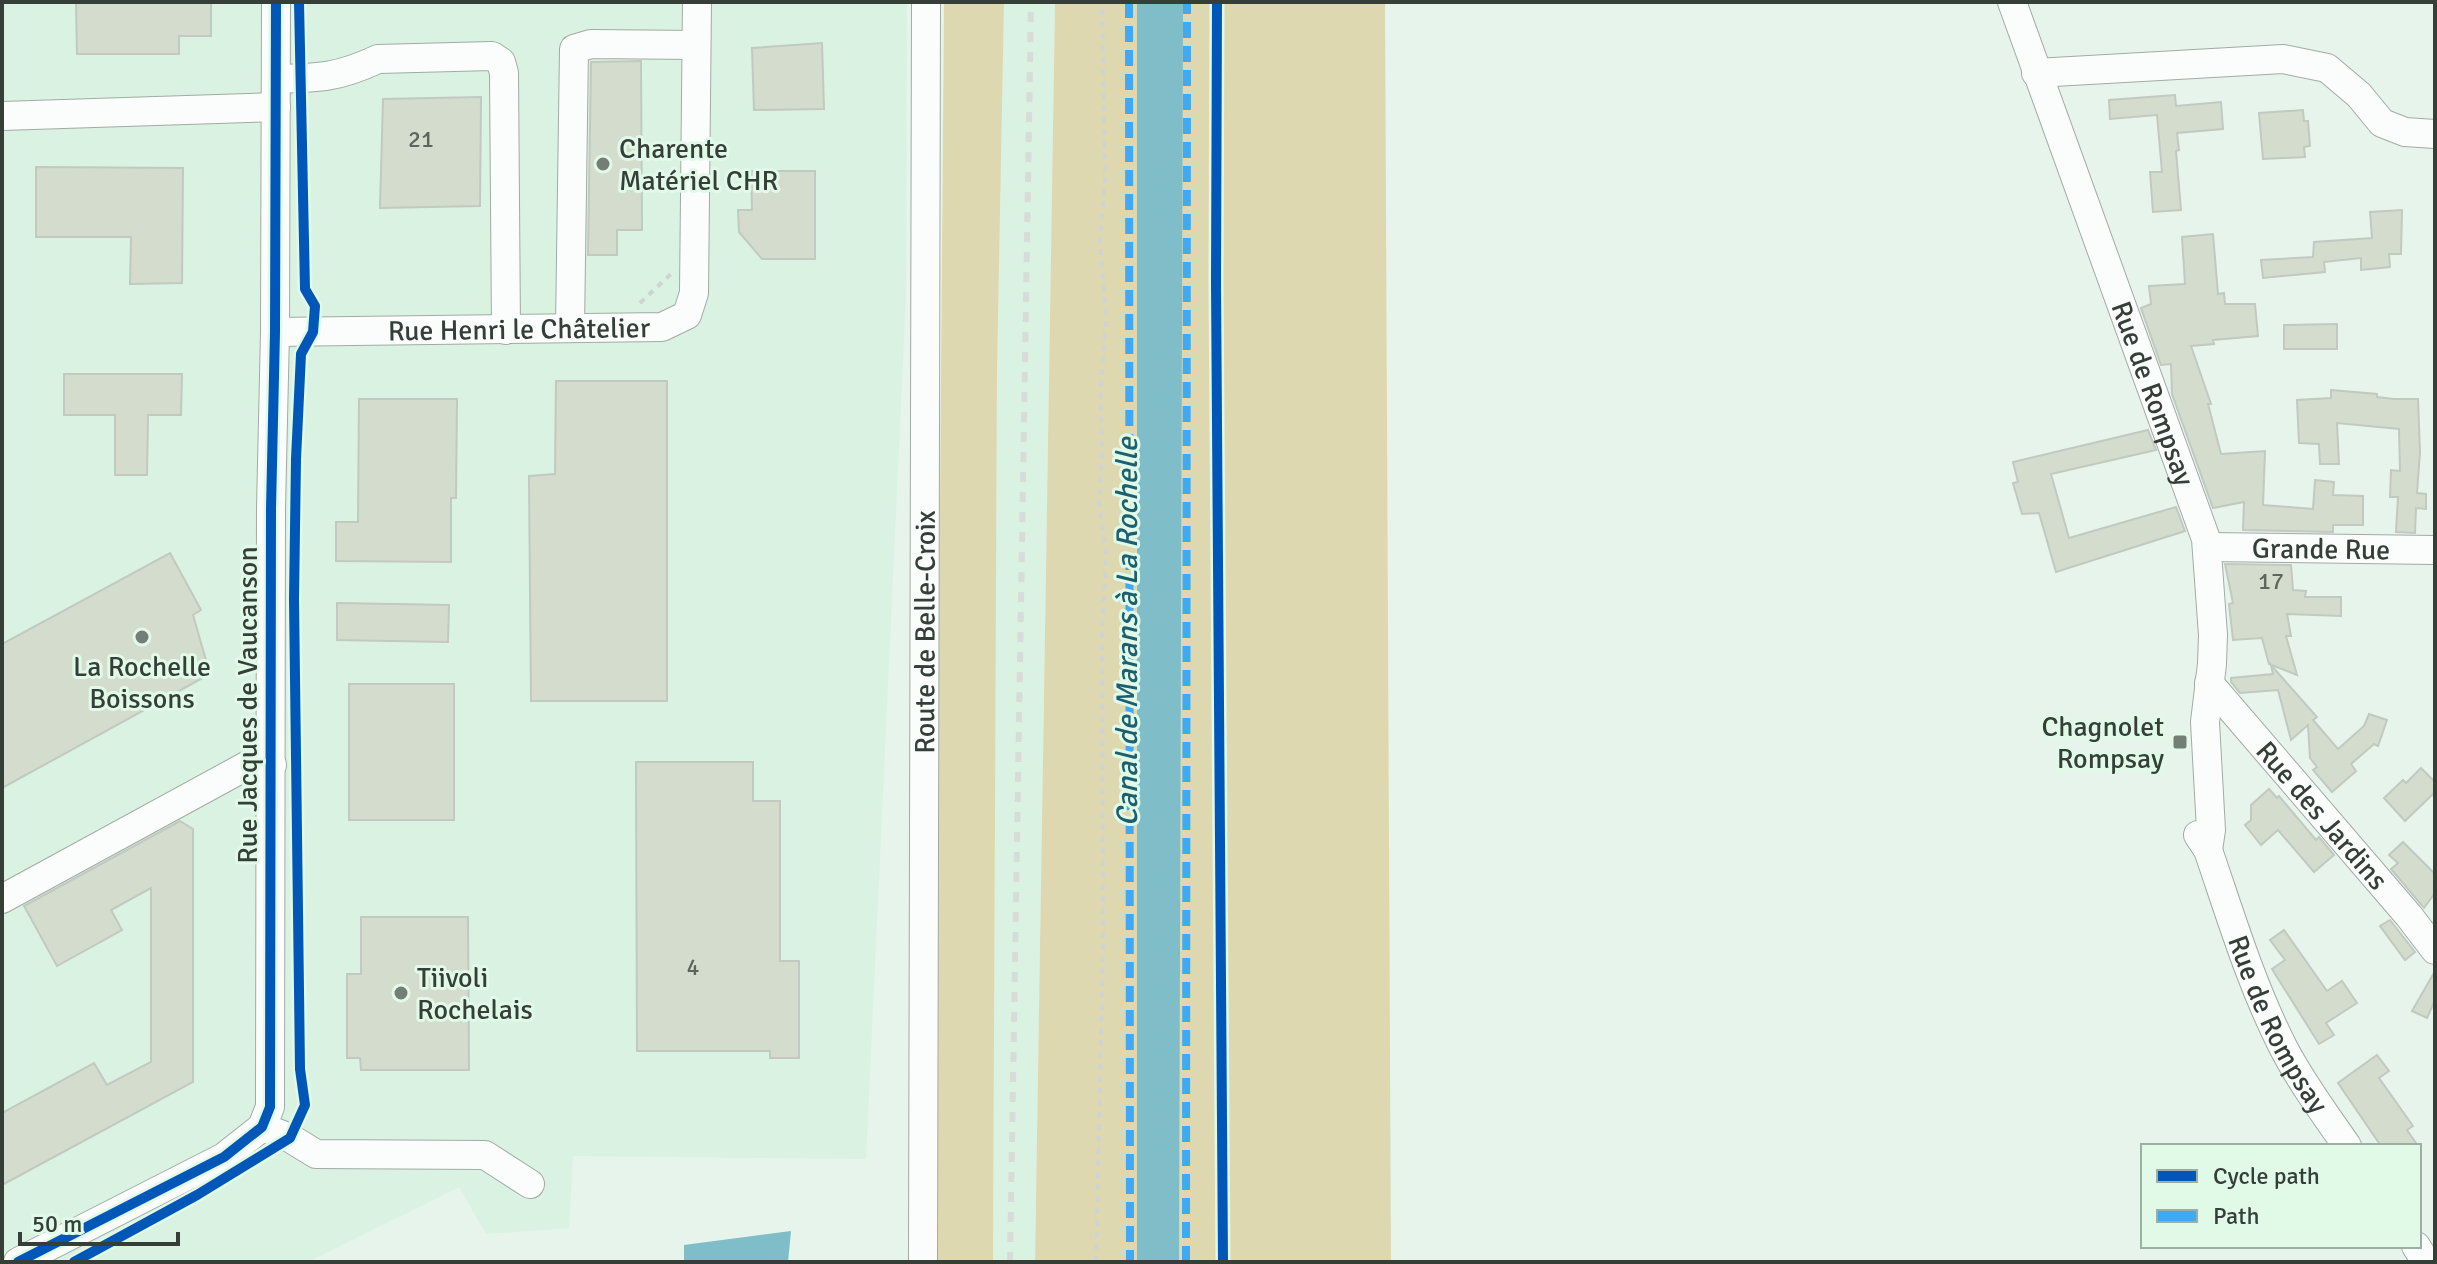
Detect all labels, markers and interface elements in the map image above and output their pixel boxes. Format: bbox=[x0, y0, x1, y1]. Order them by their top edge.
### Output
house number: 21 bbox=[408, 124, 434, 154]
place label: Charente Matériel CHR bbox=[619, 132, 778, 198]
marker: Charente Matériel CHR bbox=[594, 155, 612, 173]
street label: Rue de Rompsay bbox=[2103, 297, 2201, 491]
street label: Rue Henri le Châtelier bbox=[388, 311, 651, 349]
water label: Canal de Marans à La Rochelle bbox=[1109, 436, 1146, 826]
street label: Route de Belle-Croix bbox=[908, 510, 943, 754]
street label: Grande Rue bbox=[2252, 532, 2390, 567]
street label: Rue Jacques de Vaucanson bbox=[231, 546, 265, 864]
house number: 17 bbox=[2258, 566, 2284, 596]
marker: La Rochelle Boissons bbox=[133, 628, 151, 646]
place label: La Rochelle Boissons bbox=[73, 650, 211, 716]
place label: Chagnolet Rompsay bbox=[2041, 710, 2164, 776]
marker: Chagnolet Rompsay bbox=[2171, 733, 2189, 751]
street label: Rue des Jardins bbox=[2248, 734, 2395, 897]
street label: Rue de Rompsay bbox=[2220, 931, 2335, 1120]
house number: 4 bbox=[687, 952, 700, 982]
place label: Tiivoli Rochelais bbox=[417, 961, 533, 1027]
marker: Tiivoli Rochelais bbox=[392, 984, 410, 1002]
legend bbox=[2141, 1144, 2421, 1248]
text: Cycle path bbox=[2213, 1161, 2320, 1191]
scale bar bbox=[20, 1196, 178, 1246]
text: Path bbox=[2213, 1201, 2259, 1231]
text: 50 m bbox=[32, 1209, 82, 1239]

